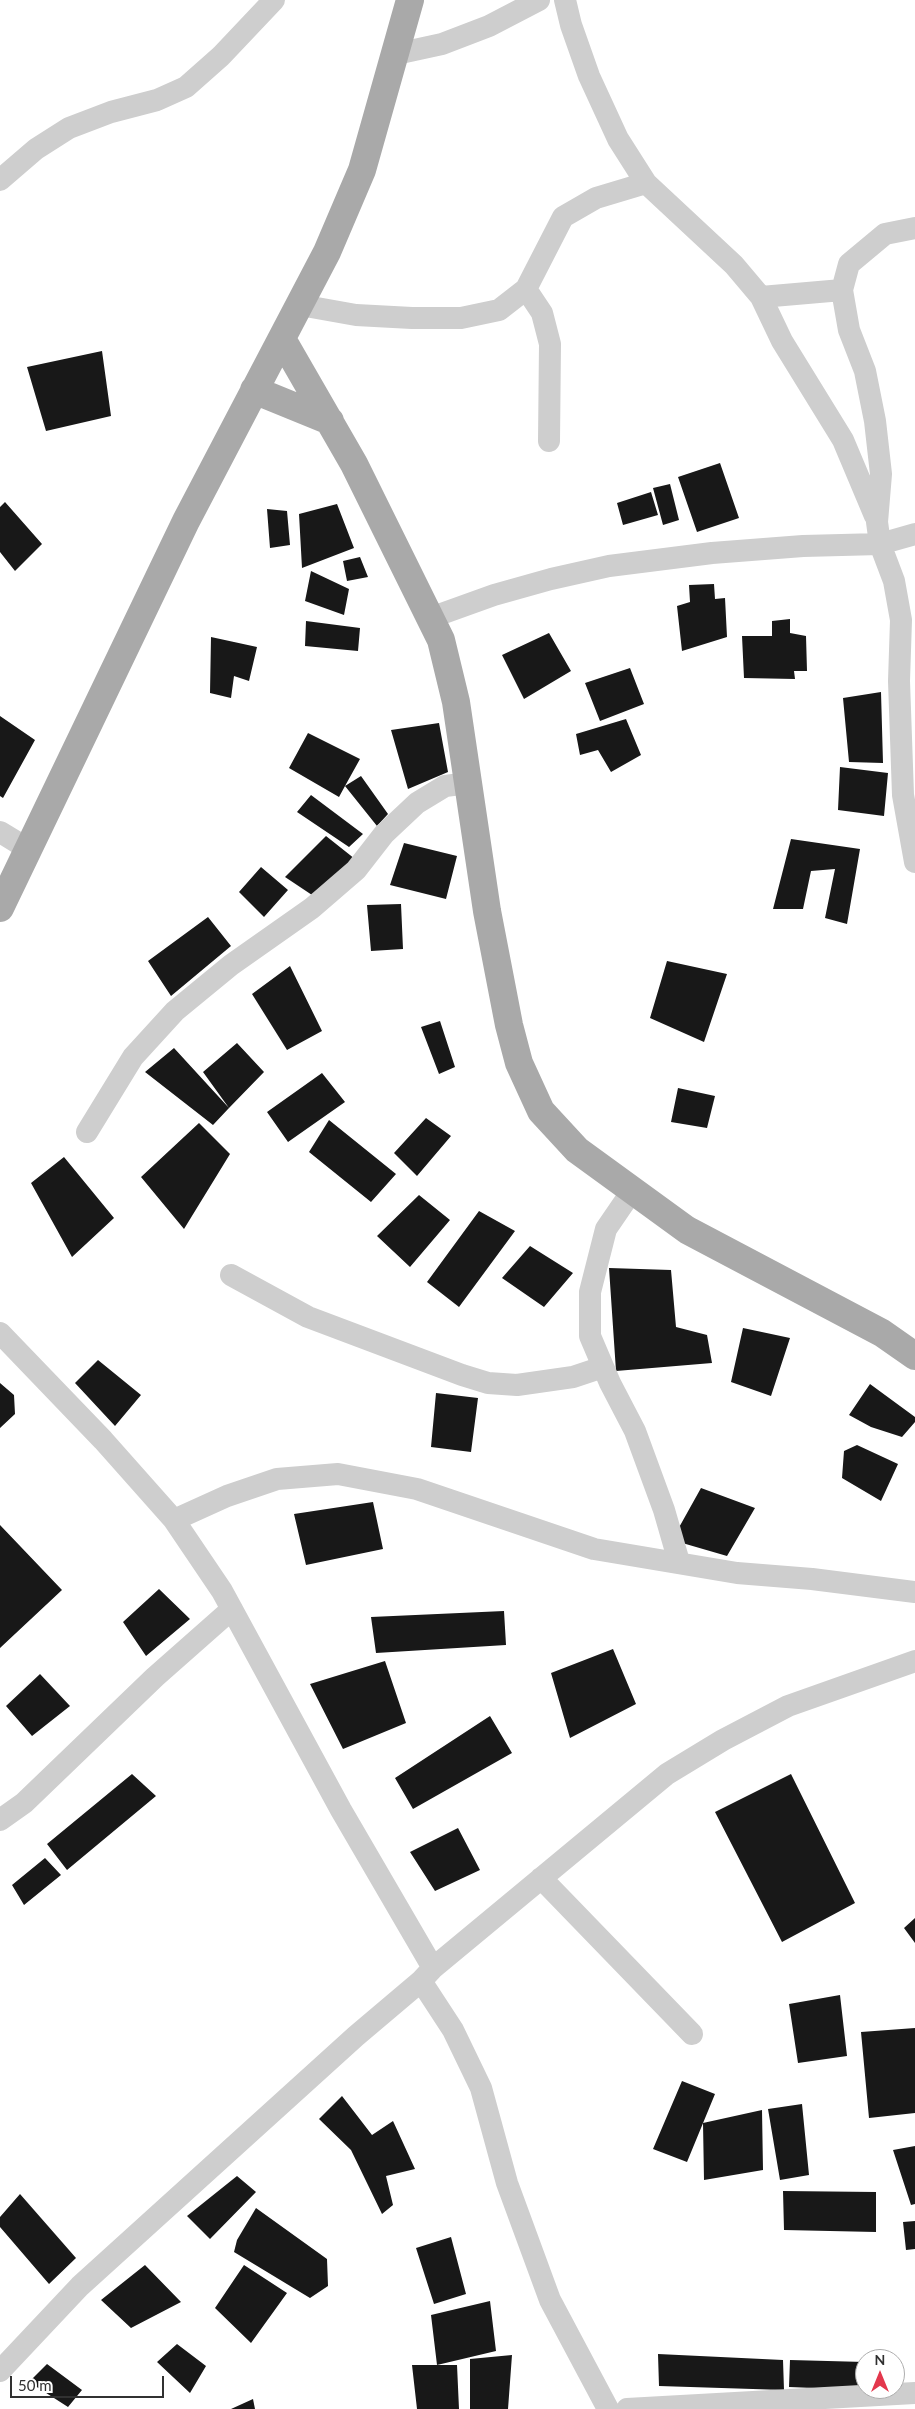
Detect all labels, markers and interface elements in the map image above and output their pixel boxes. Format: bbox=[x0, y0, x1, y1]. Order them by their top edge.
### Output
north arrow bbox=[855, 2349, 905, 2399]
text: N bbox=[875, 2351, 885, 2368]
scale bar bbox=[12, 2366, 166, 2398]
text: 50 m bbox=[18, 2376, 52, 2394]

